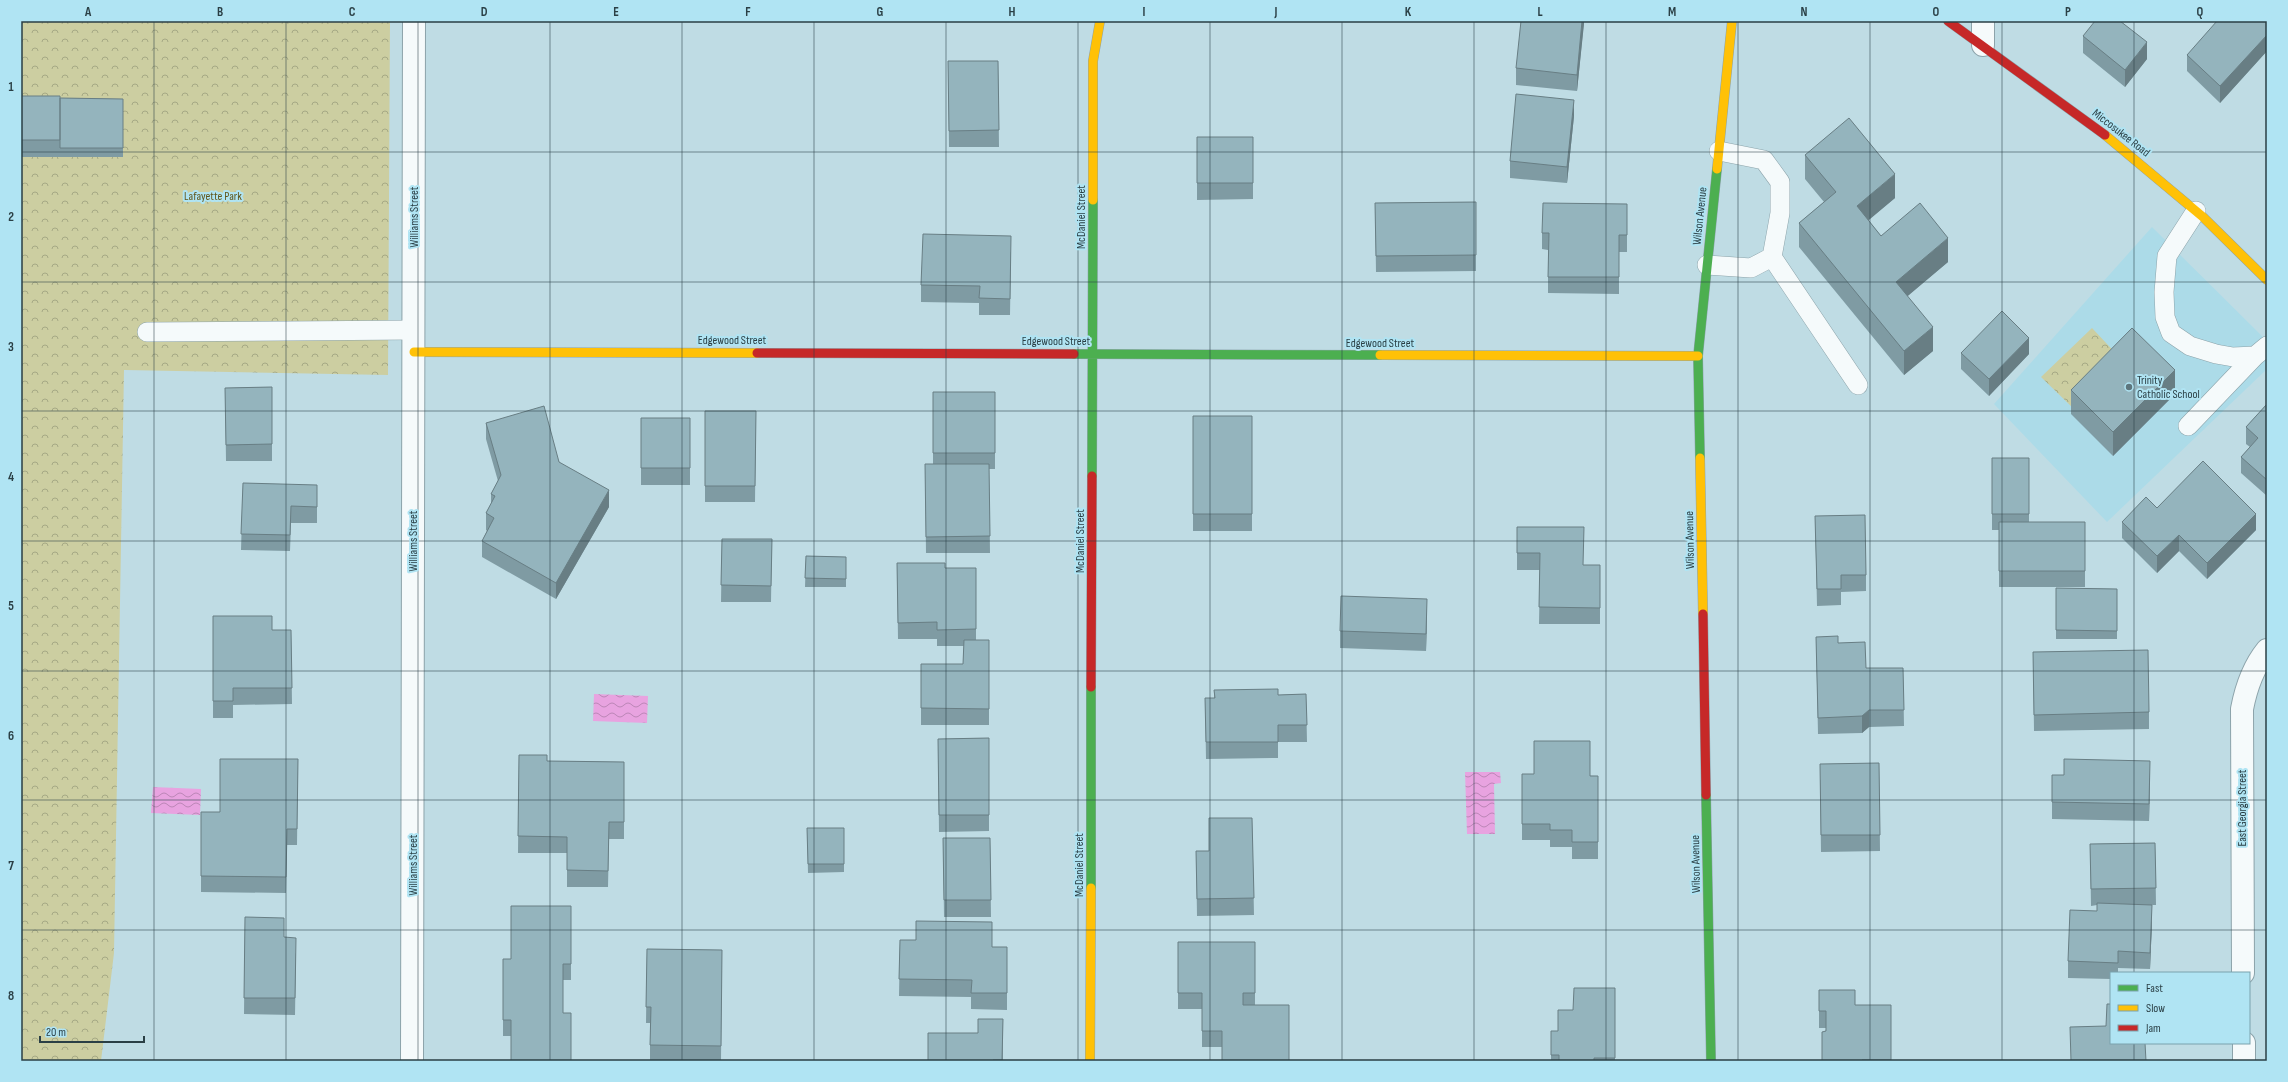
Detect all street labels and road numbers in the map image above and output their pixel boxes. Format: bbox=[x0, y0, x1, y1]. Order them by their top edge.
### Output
street label: Miccosukee Road bbox=[2089, 106, 2153, 160]
street label: McDaniel Street bbox=[1074, 185, 1089, 249]
street label: Williams Street bbox=[407, 186, 422, 247]
street label: Wilson Avenue bbox=[1690, 186, 1711, 246]
street label: Edgewood Street bbox=[698, 333, 766, 348]
street label: Edgewood Street bbox=[1022, 334, 1090, 349]
street label: Edgewood Street bbox=[1346, 336, 1414, 351]
street label: McDaniel Street bbox=[1073, 509, 1088, 573]
street label: Williams Street bbox=[406, 510, 421, 571]
street label: Wilson Avenue bbox=[1682, 511, 1698, 569]
street label: East Georgia Street bbox=[2235, 769, 2250, 847]
street label: McDaniel Street bbox=[1072, 833, 1087, 897]
street label: Williams Street bbox=[406, 834, 421, 895]
street label: Wilson Avenue bbox=[1688, 835, 1704, 893]

